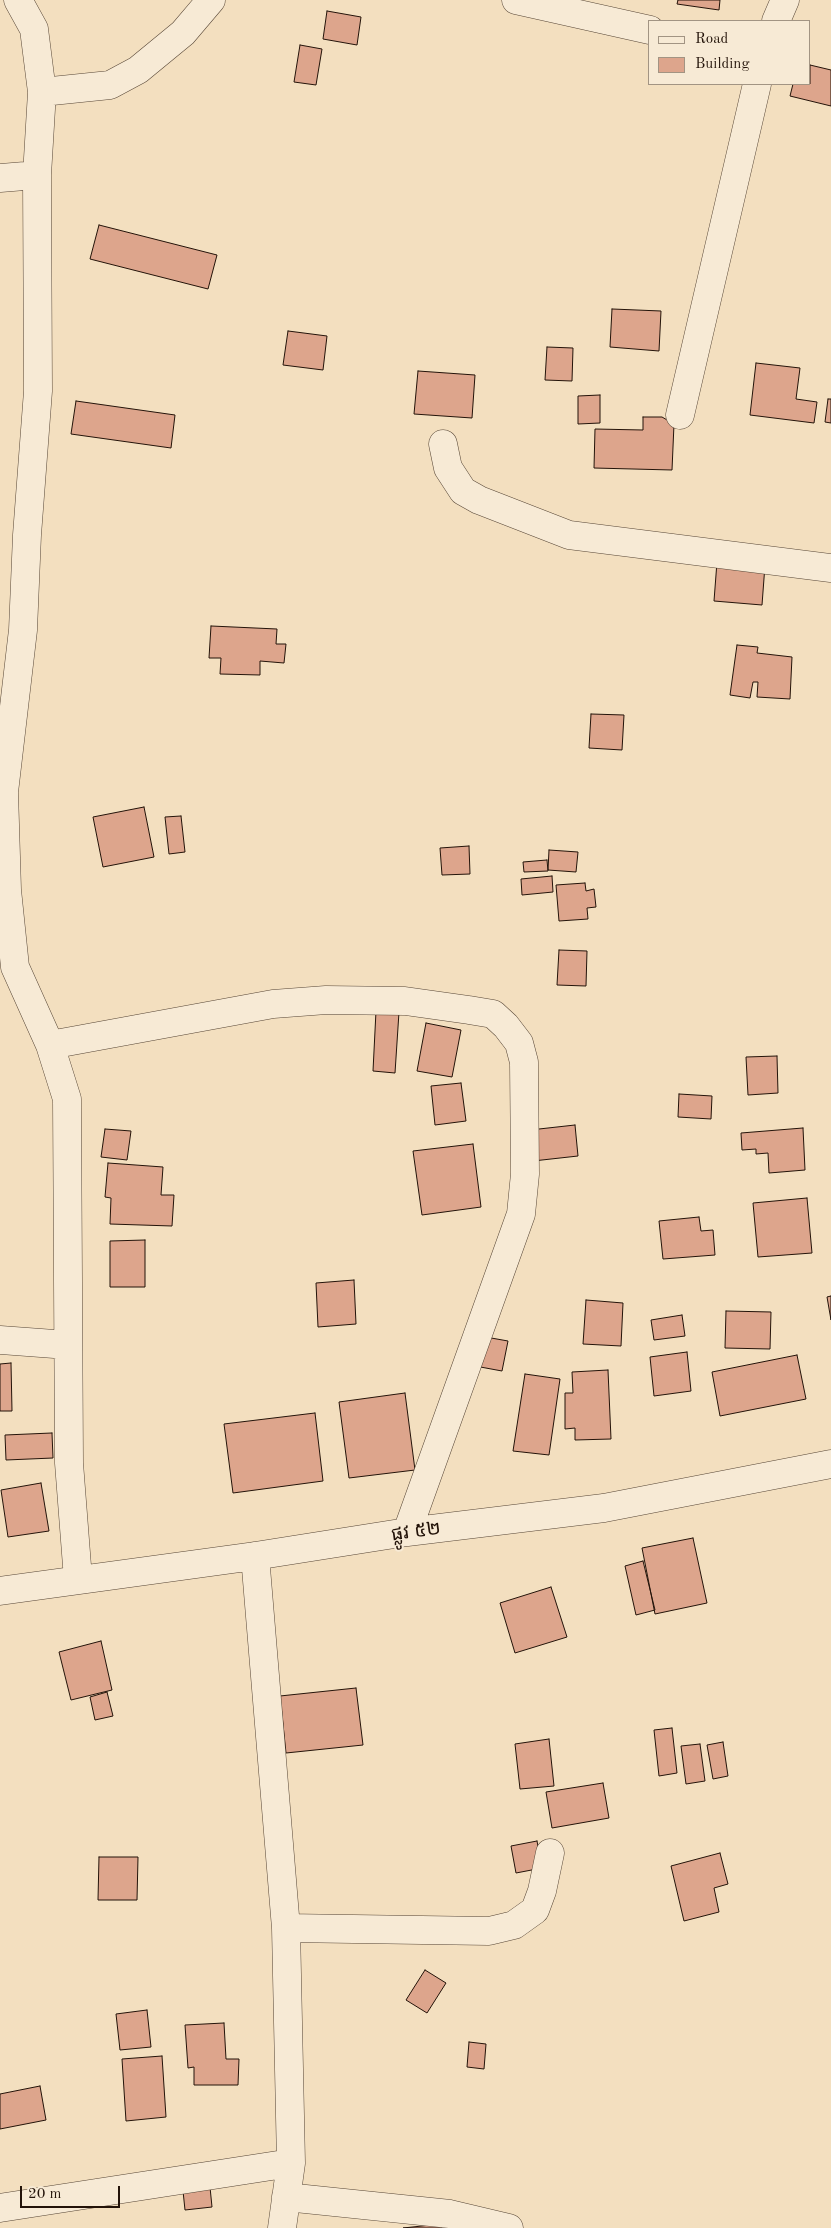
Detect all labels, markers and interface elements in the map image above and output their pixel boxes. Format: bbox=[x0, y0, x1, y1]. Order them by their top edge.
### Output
legend bbox=[648, 20, 811, 85]
text: Road bbox=[695, 32, 728, 47]
text: Building bbox=[695, 57, 750, 72]
street label: ផ្លូវ ៥២ bbox=[390, 1517, 442, 1547]
scale bar bbox=[22, 2176, 122, 2208]
text: 20 m bbox=[28, 2187, 62, 2202]

